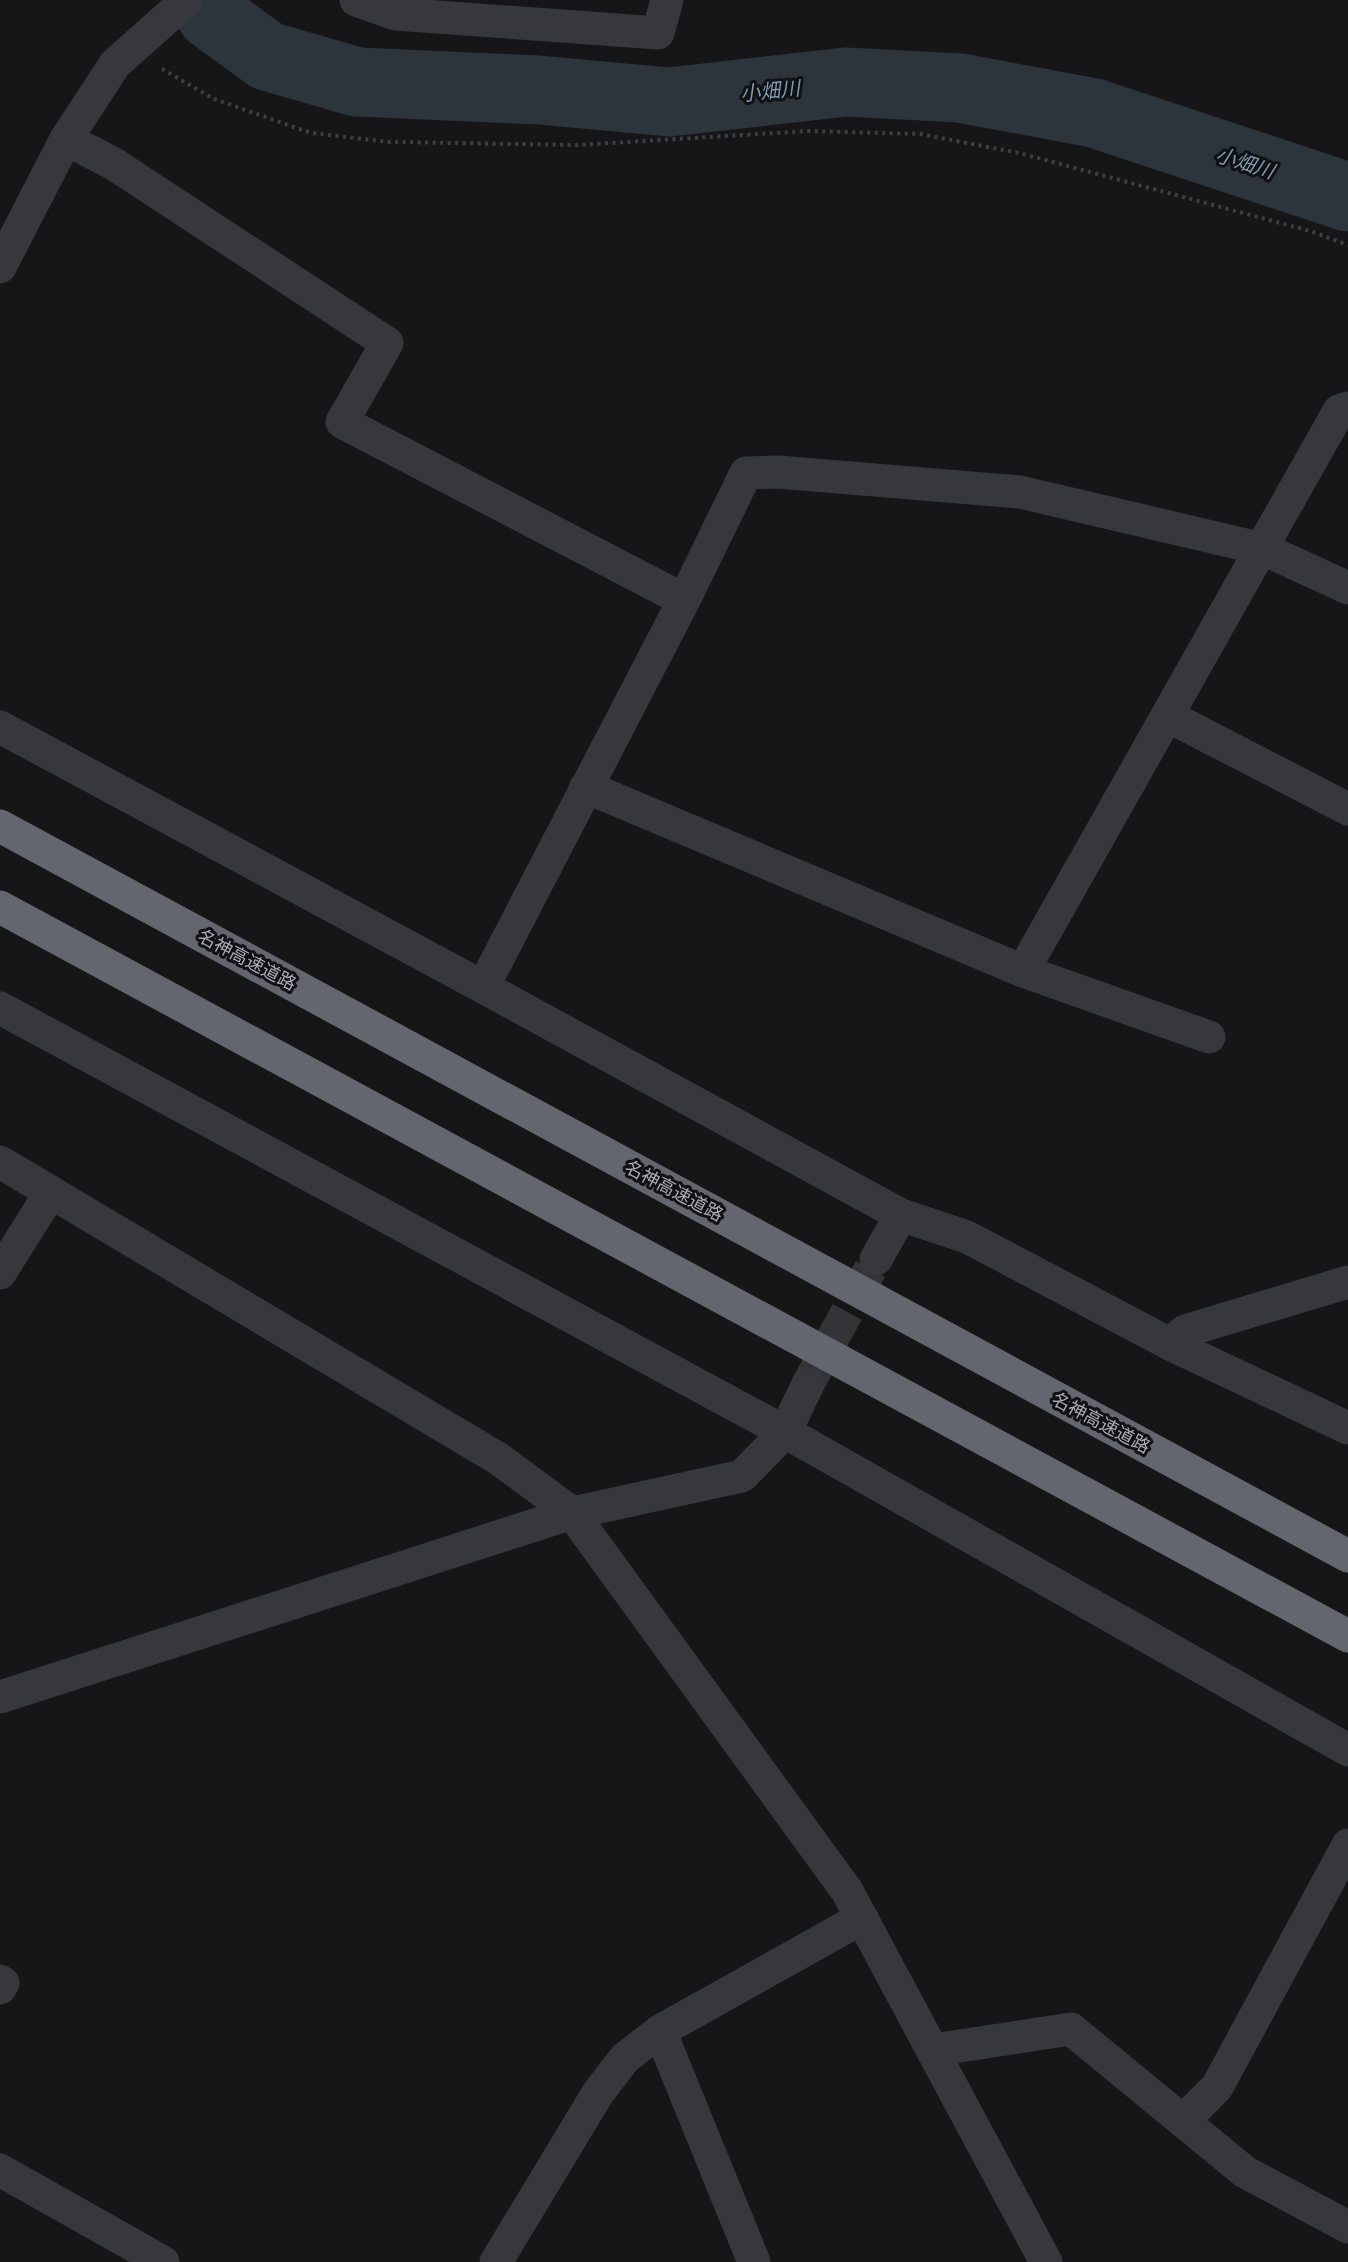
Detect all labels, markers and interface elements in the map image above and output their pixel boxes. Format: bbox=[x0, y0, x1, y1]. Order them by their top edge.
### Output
water label: 小畑川 bbox=[739, 76, 803, 106]
water label: 小畑川 bbox=[1213, 142, 1279, 184]
street label: 名神高速道路 bbox=[195, 925, 300, 994]
street label: 名神高速道路 bbox=[622, 1156, 727, 1225]
street label: 名神高速道路 bbox=[1049, 1388, 1154, 1457]

